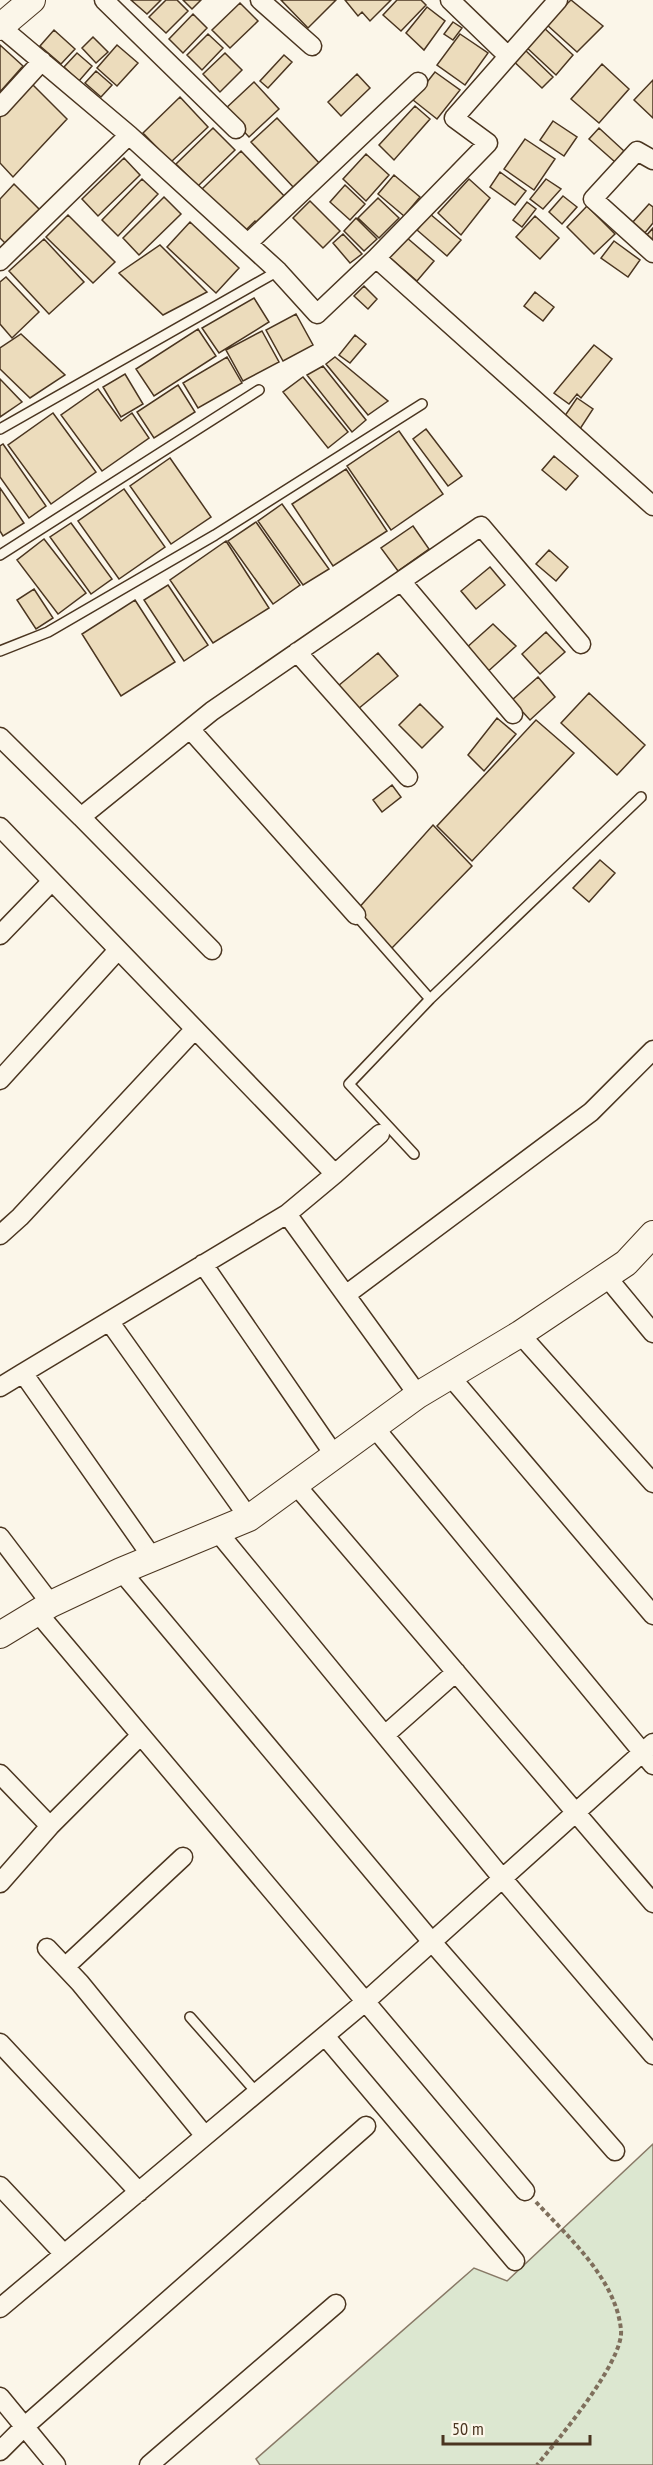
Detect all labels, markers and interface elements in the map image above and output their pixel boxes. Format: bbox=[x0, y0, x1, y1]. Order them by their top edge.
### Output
scale bar bbox=[443, 2408, 590, 2446]
text: 50 m bbox=[452, 2417, 484, 2440]

